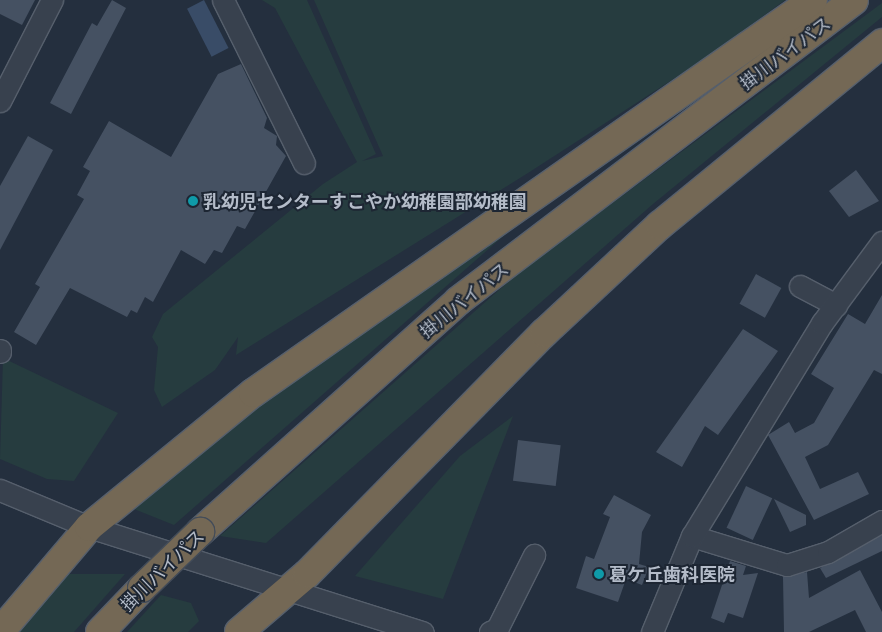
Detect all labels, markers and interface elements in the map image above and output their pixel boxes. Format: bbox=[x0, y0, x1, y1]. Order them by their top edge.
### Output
street label: 掛川バイパス bbox=[735, 12, 835, 94]
place label: 乳幼児センターすこやか幼稚園部幼稚園 bbox=[203, 190, 527, 212]
marker: 乳幼児センターすこやか幼稚園部幼稚園 bbox=[187, 195, 199, 207]
street label: 掛川バイパス bbox=[415, 258, 513, 342]
street label: 掛川バイパス bbox=[116, 525, 208, 615]
place label: 葛ケ丘歯科医院 bbox=[609, 563, 735, 585]
marker: 葛ケ丘歯科医院 bbox=[593, 568, 605, 580]

